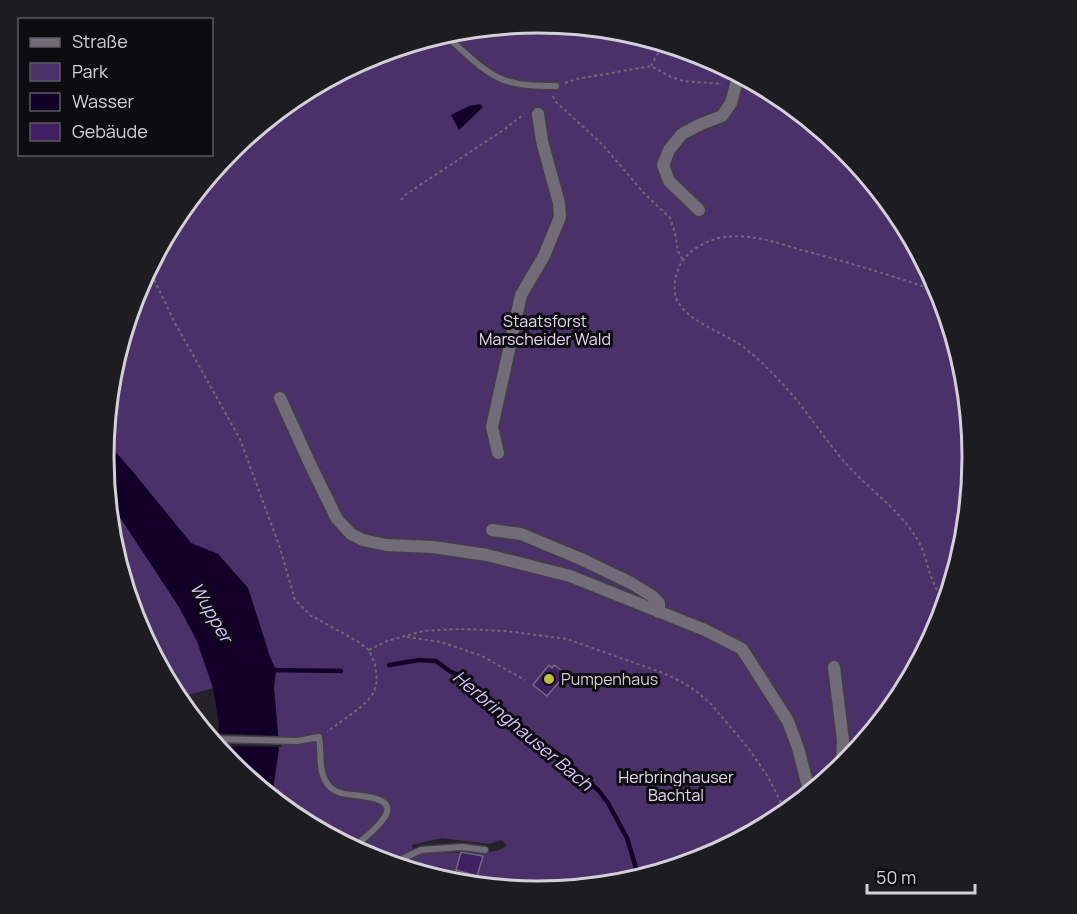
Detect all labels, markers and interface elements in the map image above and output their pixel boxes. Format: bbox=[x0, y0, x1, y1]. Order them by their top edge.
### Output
legend bbox=[18, 18, 213, 156]
text: Straße bbox=[72, 29, 128, 53]
text: Park bbox=[72, 59, 109, 83]
text: Wasser bbox=[72, 89, 134, 113]
text: Gebäude bbox=[72, 119, 148, 143]
park label: Staatsforst Marscheider Wald bbox=[479, 310, 611, 350]
water label: Wupper bbox=[185, 578, 240, 648]
water label: Herbringhauser Bach bbox=[448, 665, 599, 796]
place label: Pumpenhaus bbox=[561, 668, 658, 690]
marker: Pumpenhaus bbox=[542, 672, 556, 686]
park label: Herbringhauser Bachtal bbox=[618, 766, 734, 806]
scale bar bbox=[867, 857, 975, 895]
text: 50 m bbox=[876, 865, 916, 889]

